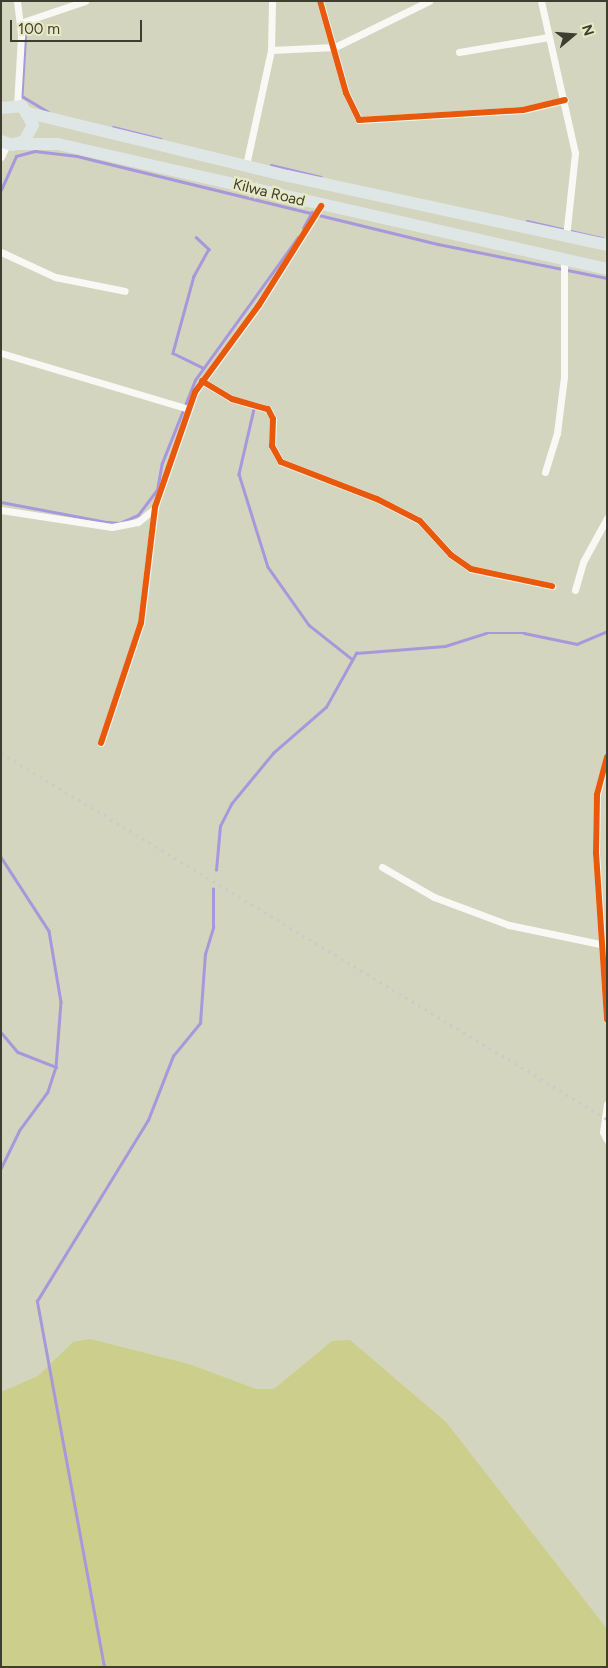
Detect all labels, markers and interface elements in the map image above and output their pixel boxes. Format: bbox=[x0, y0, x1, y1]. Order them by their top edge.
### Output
scale bar bbox=[12, 10, 145, 42]
north arrow bbox=[548, 10, 598, 60]
text: 100 m bbox=[18, 20, 60, 38]
text: N bbox=[578, 22, 597, 38]
street label: Kilwa Road bbox=[231, 175, 307, 211]

